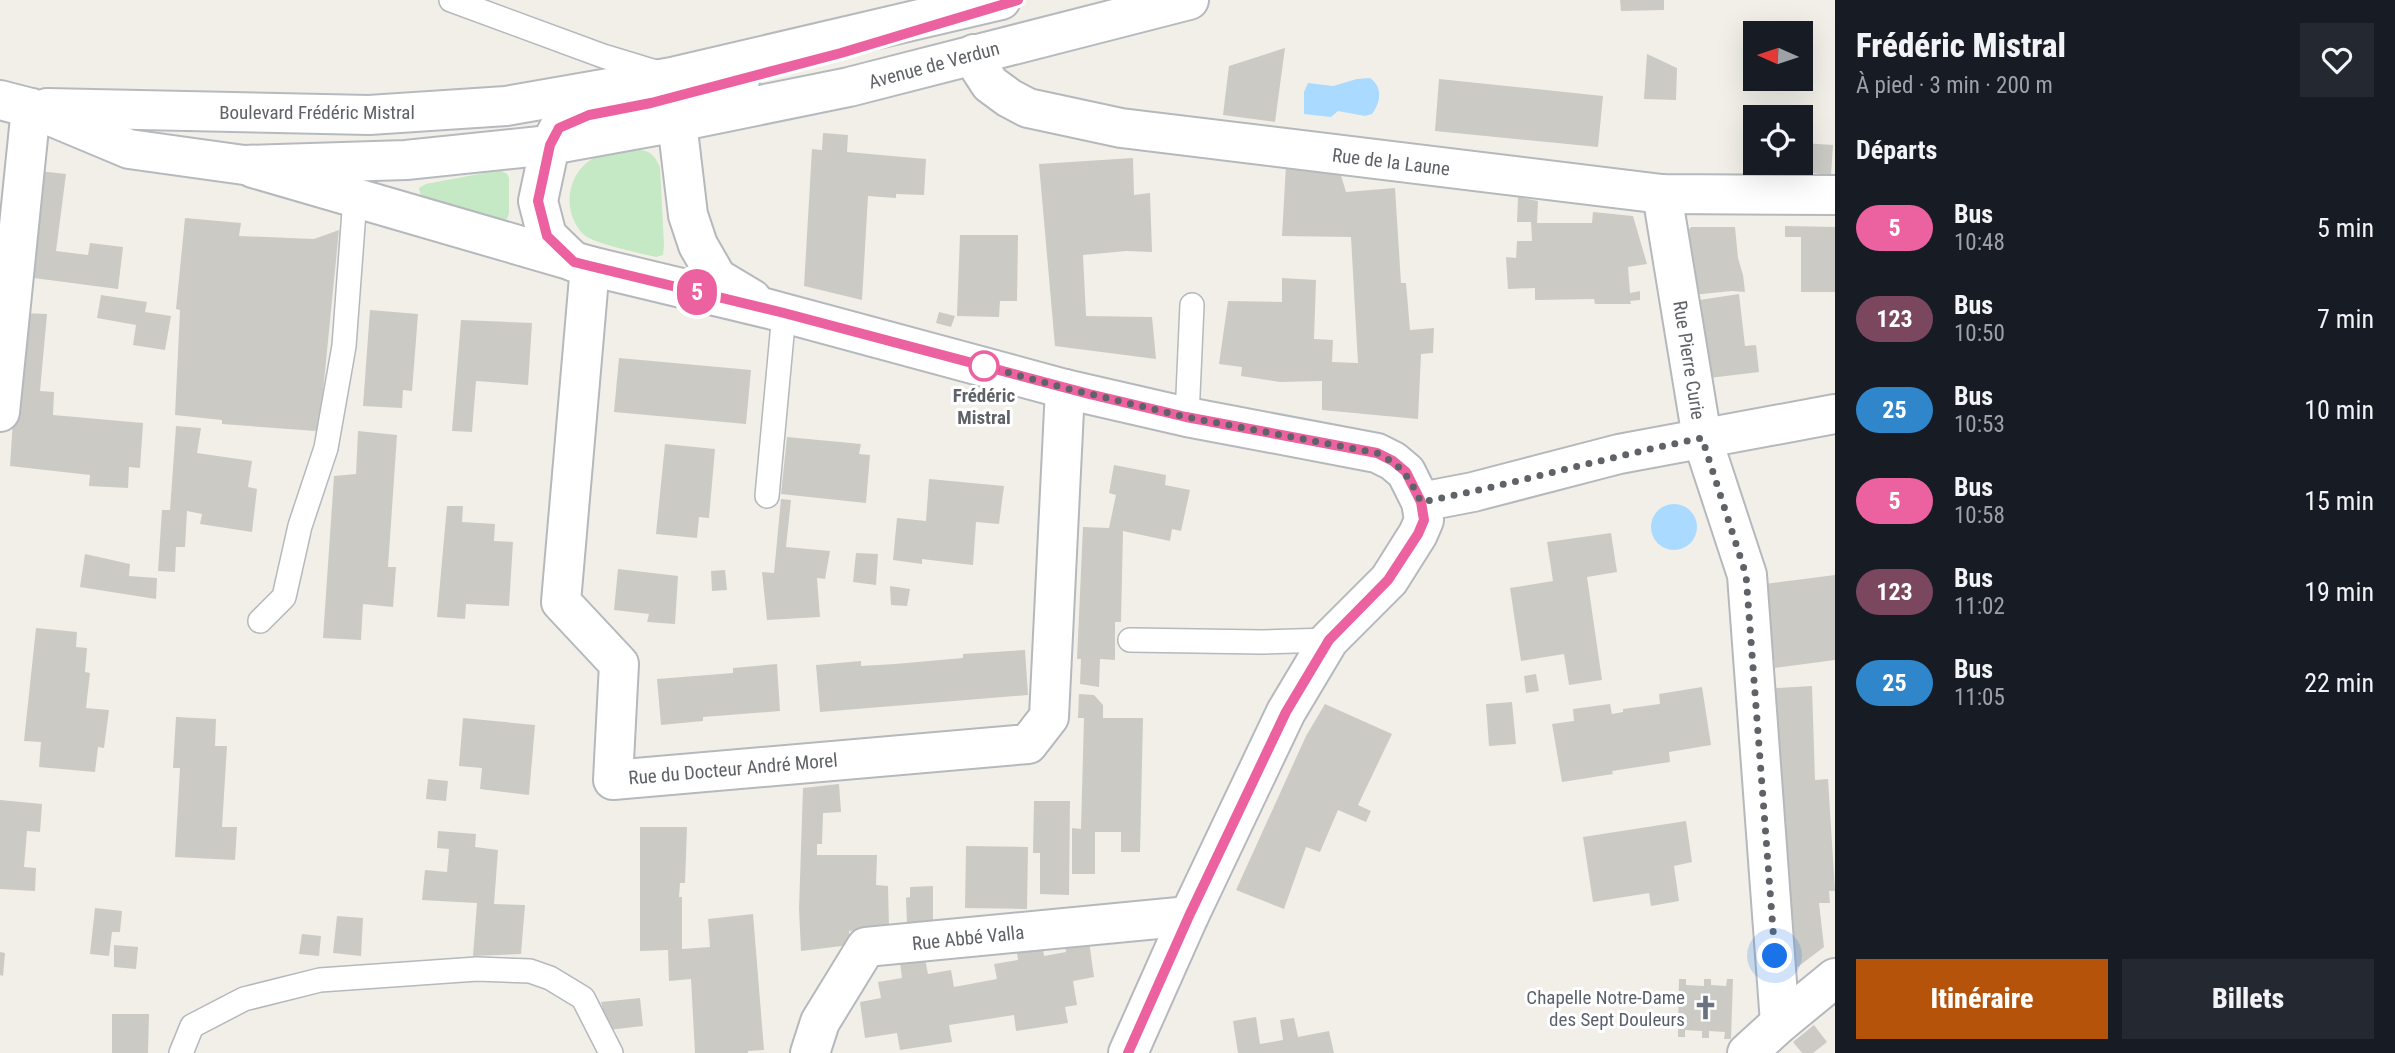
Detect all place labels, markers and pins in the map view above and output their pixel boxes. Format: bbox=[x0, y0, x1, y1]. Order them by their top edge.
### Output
marker: Frédéric Mistral bbox=[969, 351, 999, 381]
place label: Frédéric Mistral bbox=[953, 384, 1015, 429]
place label: Chapelle Notre-Dame des Sept Douleurs bbox=[1526, 986, 1685, 1031]
church icon: Chapelle Notre-Dame des Sept Douleurs bbox=[1691, 994, 1719, 1022]

